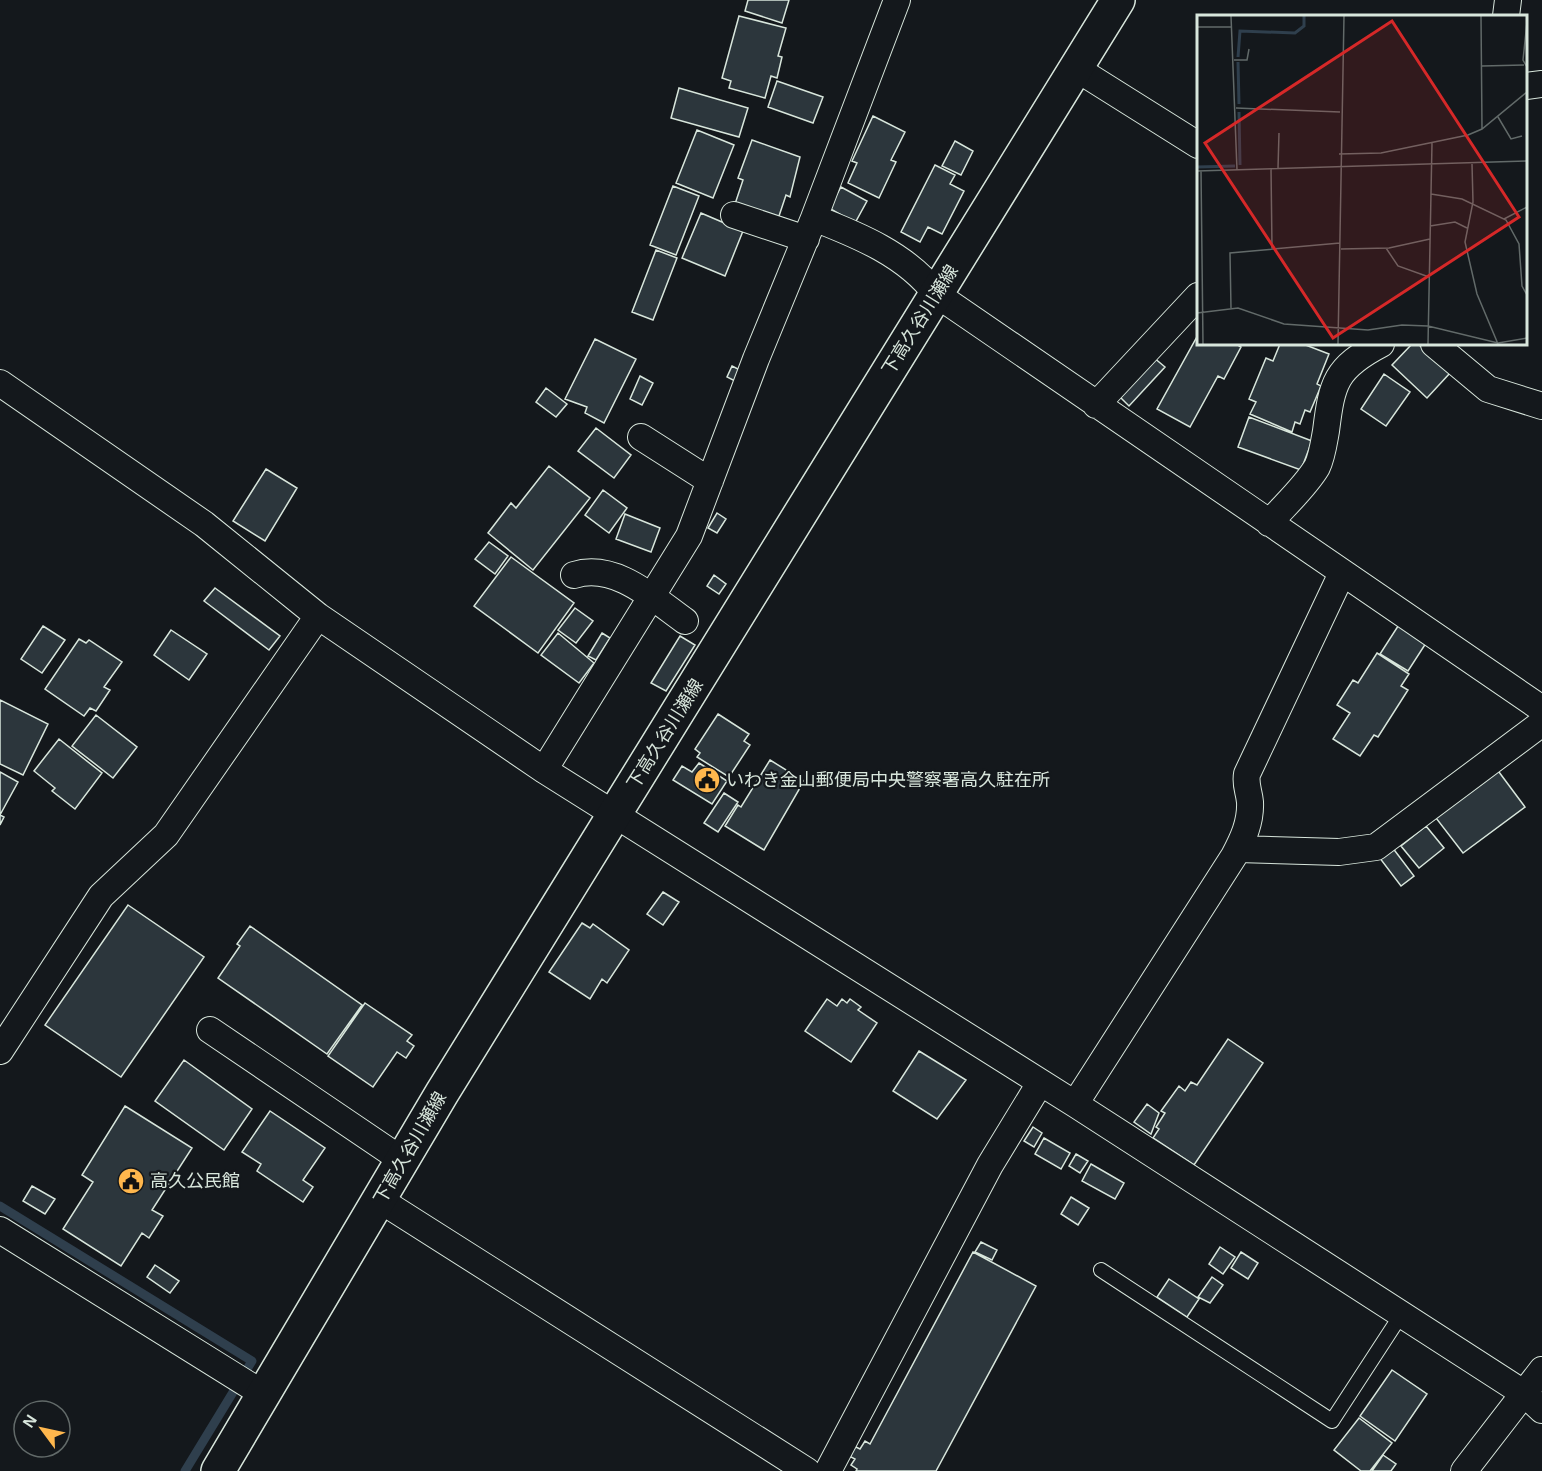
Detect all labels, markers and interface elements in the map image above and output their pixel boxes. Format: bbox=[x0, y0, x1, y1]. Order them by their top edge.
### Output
inset map bbox=[1197, 15, 1527, 345]
street label: 下高久谷川瀬線 bbox=[878, 261, 962, 379]
street label: 下高久谷川瀬線 bbox=[623, 675, 707, 793]
public building icon: いわき金山郵便局中央警察署高久駐在所 bbox=[692, 765, 722, 795]
place label: いわき金山郵便局中央警察署高久駐在所 bbox=[726, 770, 1050, 790]
street label: 下高久谷川瀬線 bbox=[370, 1088, 450, 1208]
public building icon: 高久公民館 bbox=[116, 1166, 146, 1196]
place label: 高久公民館 bbox=[150, 1171, 240, 1191]
north arrow bbox=[12, 1399, 72, 1459]
text: N bbox=[20, 1412, 40, 1431]

